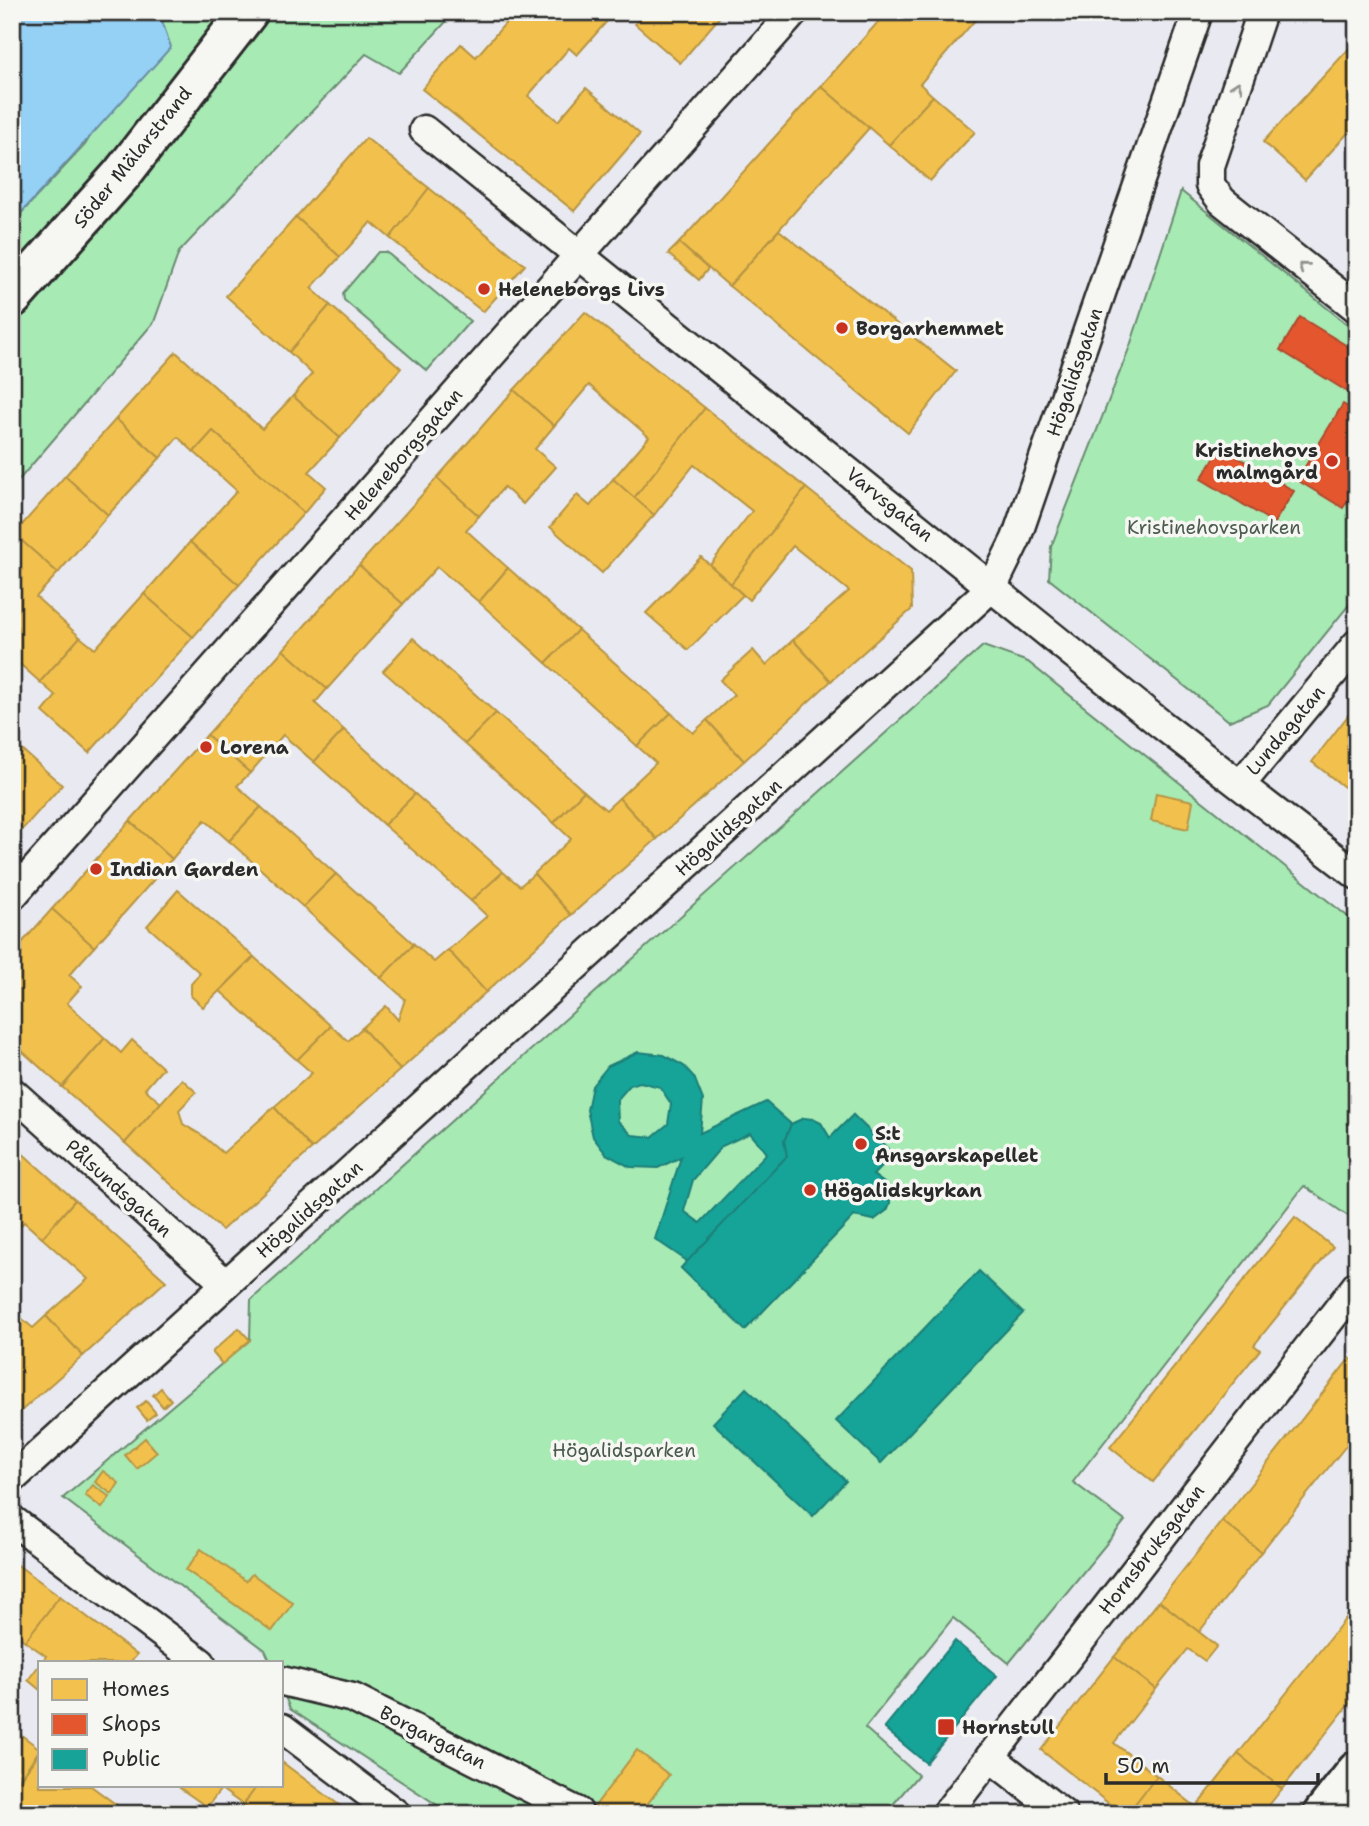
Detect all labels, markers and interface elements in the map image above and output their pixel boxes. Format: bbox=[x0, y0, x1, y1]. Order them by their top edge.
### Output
street label: Söder Mälarstrand bbox=[67, 81, 197, 233]
one-way arrow bbox=[1229, 81, 1243, 93]
one-way arrow bbox=[1298, 262, 1310, 275]
place label: Heleneborgs Livs bbox=[498, 277, 665, 302]
marker: Heleneborgs Livs bbox=[476, 281, 492, 297]
street label: Högalidsgatan bbox=[1041, 304, 1108, 440]
place label: Borgarhemmet bbox=[856, 316, 1004, 341]
marker: Borgarhemmet bbox=[834, 320, 850, 336]
street label: Heleneborgsgatan bbox=[339, 383, 468, 526]
place label: Kristinehovs malmgård bbox=[1195, 438, 1318, 485]
marker: Kristinehovs malmgård bbox=[1324, 453, 1340, 469]
street label: Varvsgatan bbox=[841, 462, 938, 547]
park label: Kristinehovsparken bbox=[1127, 515, 1301, 540]
street label: Lundagatan bbox=[1240, 680, 1330, 781]
place label: Lorena bbox=[220, 735, 289, 760]
marker: Lorena bbox=[198, 739, 214, 755]
street label: Högalidsgatan bbox=[670, 773, 787, 882]
place label: Indian Garden bbox=[110, 857, 259, 882]
marker: Indian Garden bbox=[88, 861, 104, 877]
place label: S:t Ansgarskapellet bbox=[875, 1121, 1038, 1168]
street label: Pålsundsgatan bbox=[60, 1134, 177, 1243]
marker: S:t Ansgarskapellet bbox=[853, 1136, 869, 1152]
street label: Högalidsgatan bbox=[251, 1155, 368, 1264]
place label: Högalidskyrkan bbox=[824, 1178, 982, 1203]
marker: Högalidskyrkan bbox=[802, 1182, 818, 1198]
park label: Högalidsparken bbox=[552, 1438, 696, 1463]
street label: Hornsbruksgatan bbox=[1093, 1479, 1210, 1619]
legend bbox=[38, 1661, 284, 1787]
text: Homes bbox=[102, 1675, 170, 1703]
street label: Borgargatan bbox=[375, 1700, 490, 1775]
text: Shops bbox=[102, 1710, 161, 1738]
place label: Hornstull bbox=[962, 1715, 1055, 1740]
marker: Hornstull bbox=[936, 1717, 956, 1737]
scale bar bbox=[1106, 1742, 1318, 1786]
text: Public bbox=[102, 1745, 161, 1773]
text: 50 m bbox=[1117, 1752, 1170, 1780]

